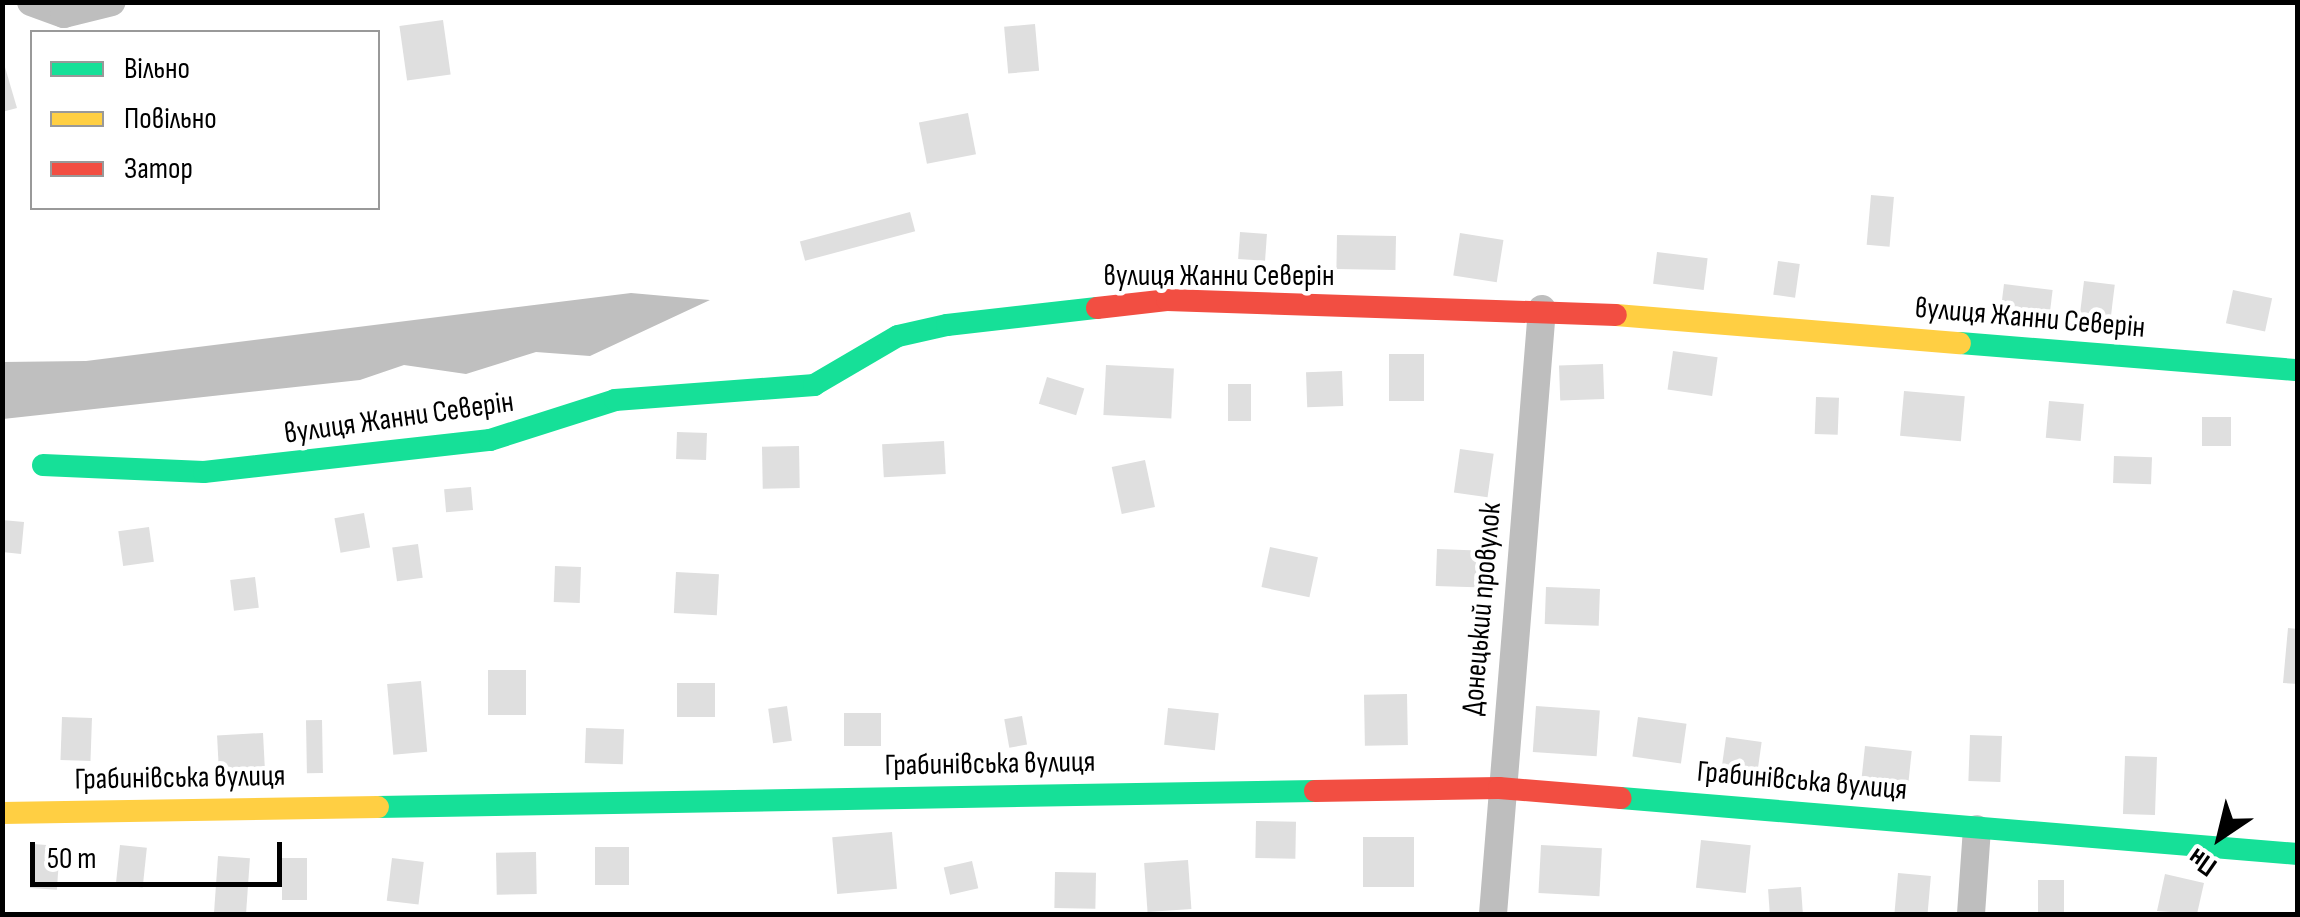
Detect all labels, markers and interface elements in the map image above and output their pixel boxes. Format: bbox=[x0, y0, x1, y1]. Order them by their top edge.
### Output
legend bbox=[30, 30, 380, 210]
text: Вільно bbox=[124, 51, 190, 87]
text: Повільно bbox=[124, 101, 217, 137]
text: Затор bbox=[124, 151, 193, 187]
street label: вулиця Жанни Северін bbox=[1104, 258, 1334, 294]
street label: вулиця Жанни Северін bbox=[1913, 290, 2147, 346]
street label: вулиця Жанни Северін bbox=[282, 384, 516, 452]
street label: Донецький провулок bbox=[1455, 501, 1509, 717]
street label: Грабинівська вулиця bbox=[884, 744, 1096, 784]
street label: Грабинівська вулиця bbox=[1695, 754, 1909, 808]
street label: Грабинівська вулиця bbox=[74, 758, 286, 798]
north arrow bbox=[2170, 787, 2270, 887]
scale bar bbox=[35, 822, 288, 884]
text: 50 m bbox=[47, 841, 96, 877]
text: Пн bbox=[2182, 841, 2223, 883]

